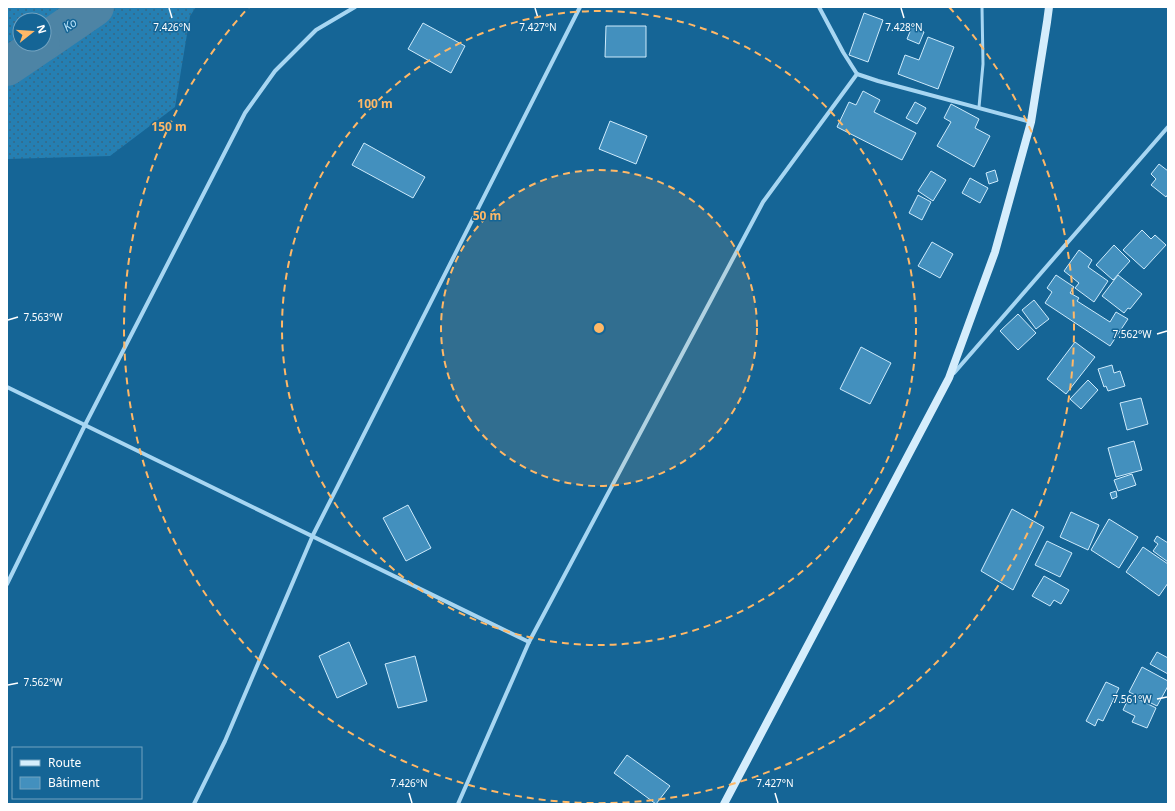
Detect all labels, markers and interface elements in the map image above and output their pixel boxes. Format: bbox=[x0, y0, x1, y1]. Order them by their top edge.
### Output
north arrow bbox=[12, 12, 52, 52]
water label: Ko bbox=[59, 14, 80, 35]
text: 7.426°N bbox=[153, 20, 191, 34]
text: 7.427°N bbox=[519, 20, 557, 34]
text: 7.428°N bbox=[885, 20, 923, 34]
text: N bbox=[34, 22, 51, 35]
text: 100 m bbox=[357, 95, 393, 112]
text: 150 m bbox=[151, 118, 187, 135]
text: 50 m bbox=[473, 207, 501, 224]
text: 7.563°W bbox=[23, 310, 63, 324]
centre of rings bbox=[592, 321, 606, 335]
text: 7.562°W bbox=[1112, 327, 1152, 341]
text: 7.562°W bbox=[23, 675, 63, 689]
text: 7.561°W bbox=[1112, 692, 1152, 706]
legend bbox=[12, 747, 142, 799]
text: Route bbox=[48, 754, 81, 771]
text: Bâtiment bbox=[48, 774, 100, 791]
text: 7.426°N bbox=[390, 776, 428, 790]
text: 7.427°N bbox=[756, 776, 794, 790]

